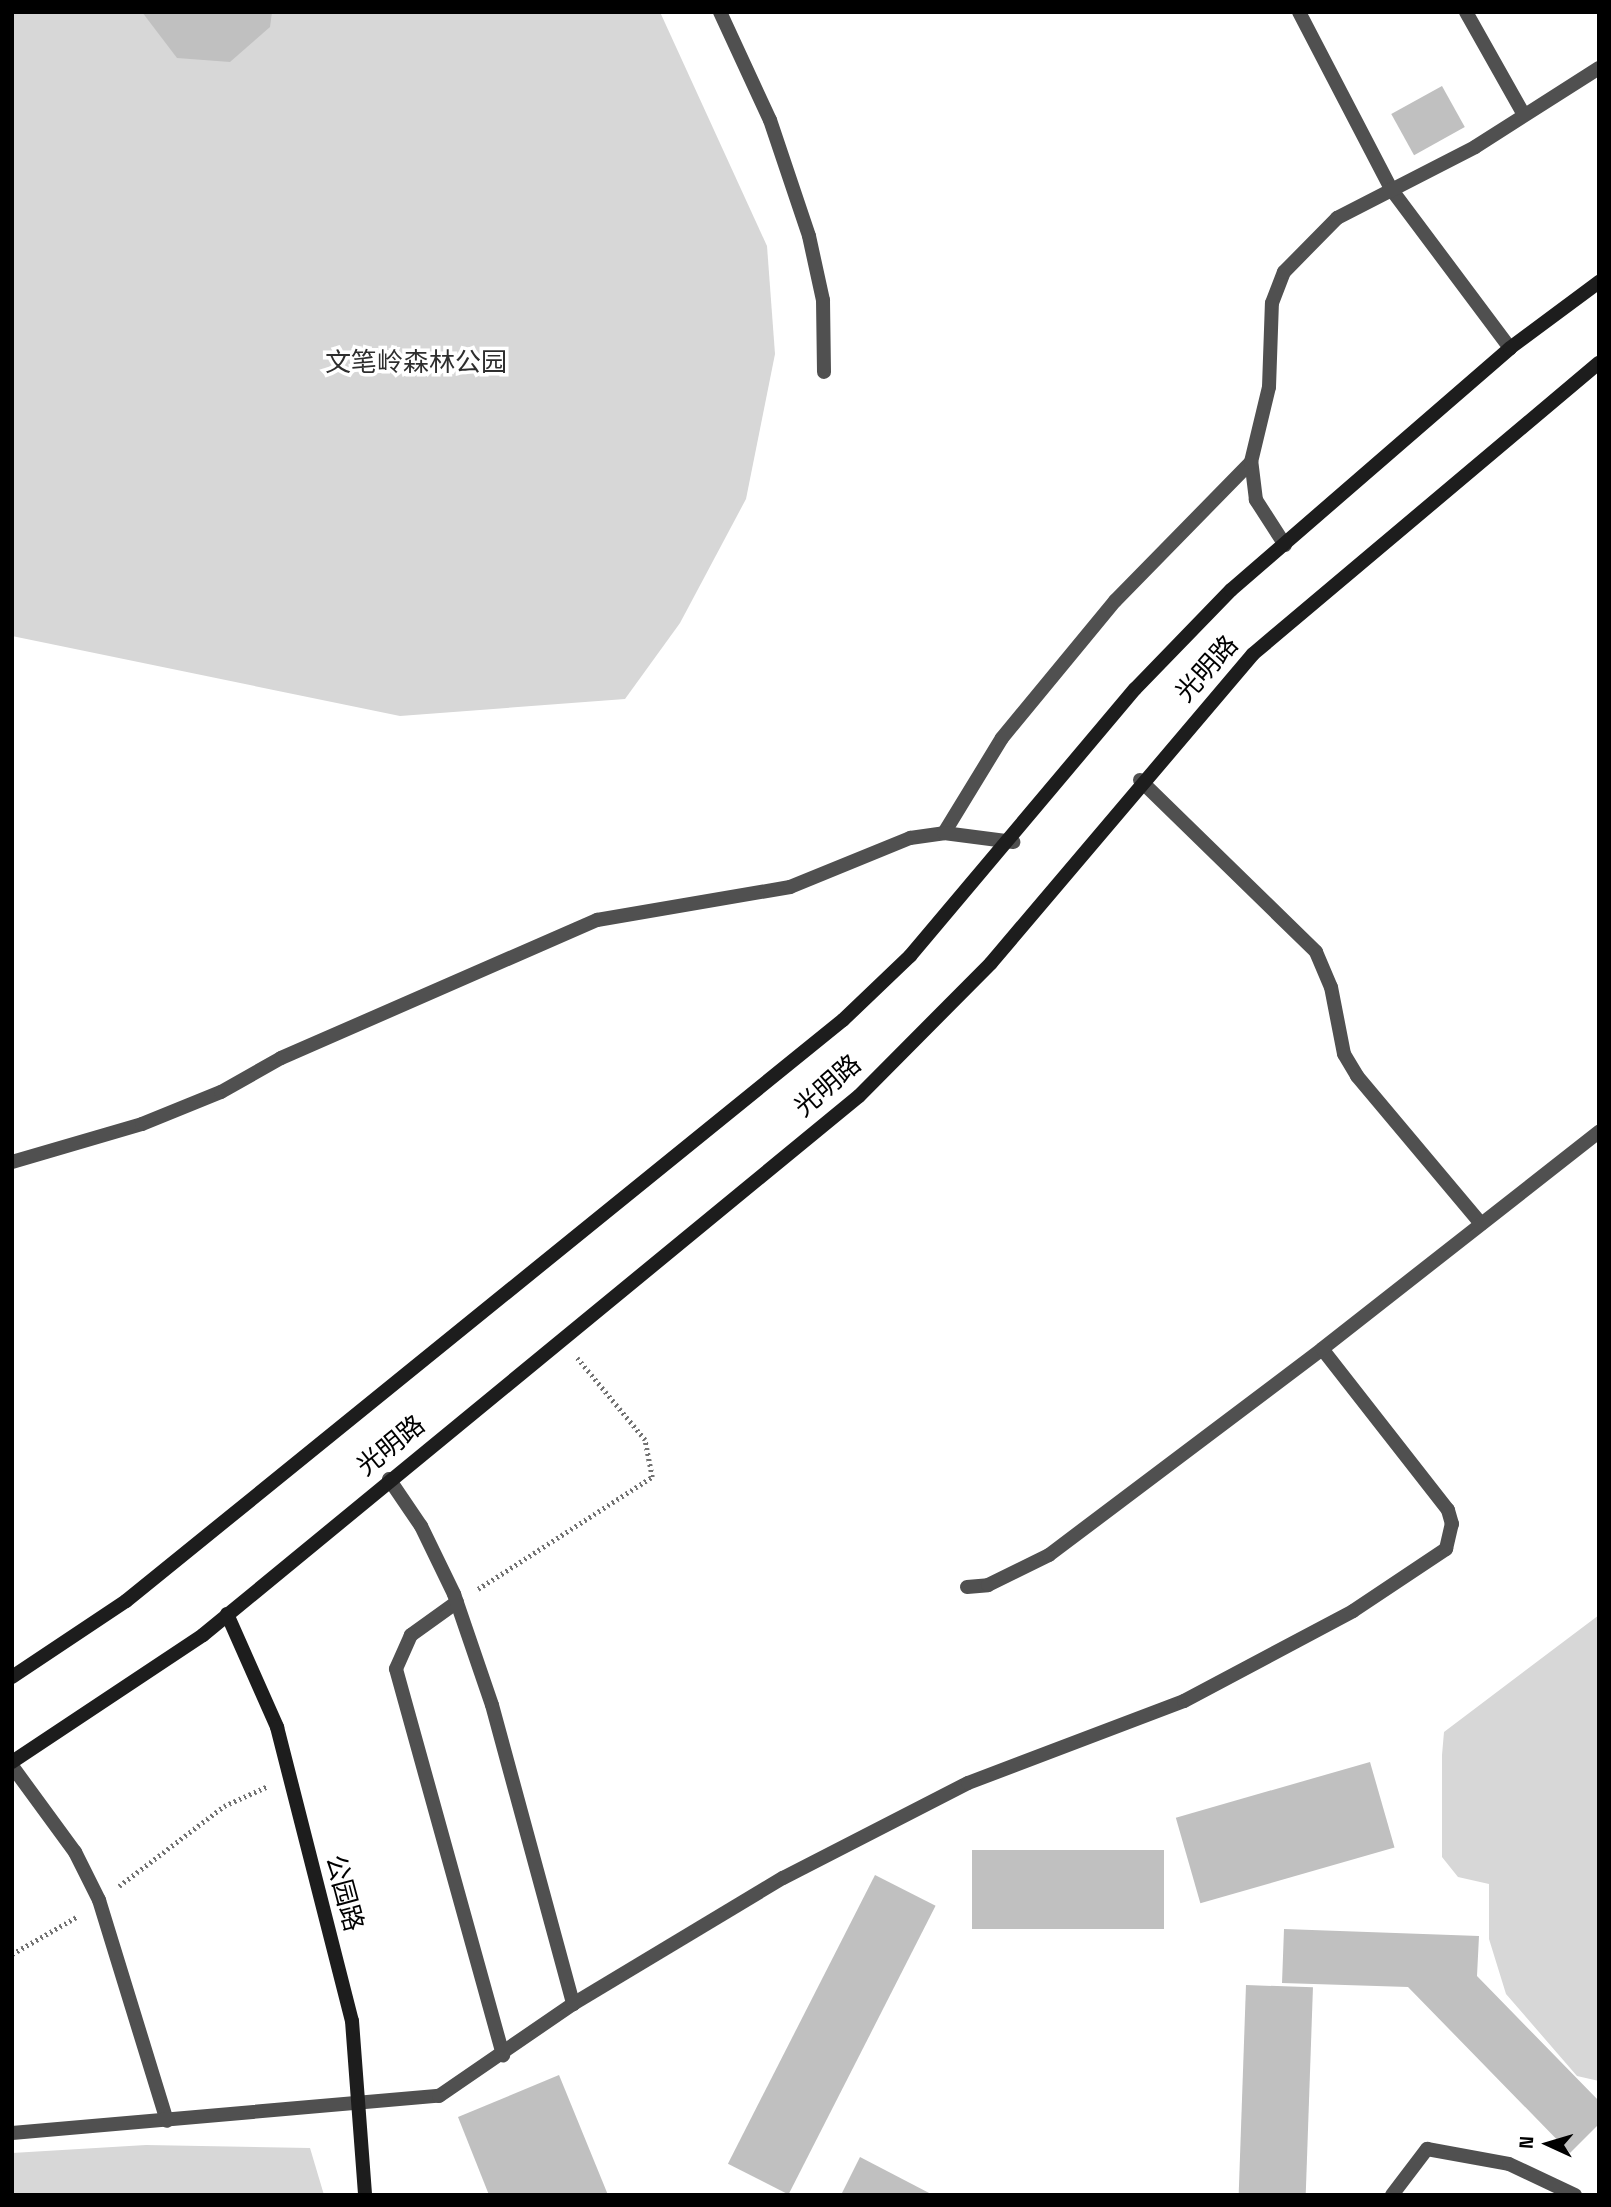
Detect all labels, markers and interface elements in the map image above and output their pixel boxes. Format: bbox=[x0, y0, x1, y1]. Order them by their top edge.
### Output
park label: 文笔岭森林公园 bbox=[325, 347, 507, 379]
street label: 光明路 bbox=[1169, 630, 1245, 708]
street label: 光明路 bbox=[788, 1049, 868, 1123]
street label: 光明路 bbox=[351, 1409, 431, 1483]
street label: 公园路 bbox=[319, 1851, 369, 1935]
north arrow bbox=[1513, 2109, 1583, 2179]
text: N bbox=[1514, 2135, 1539, 2150]

